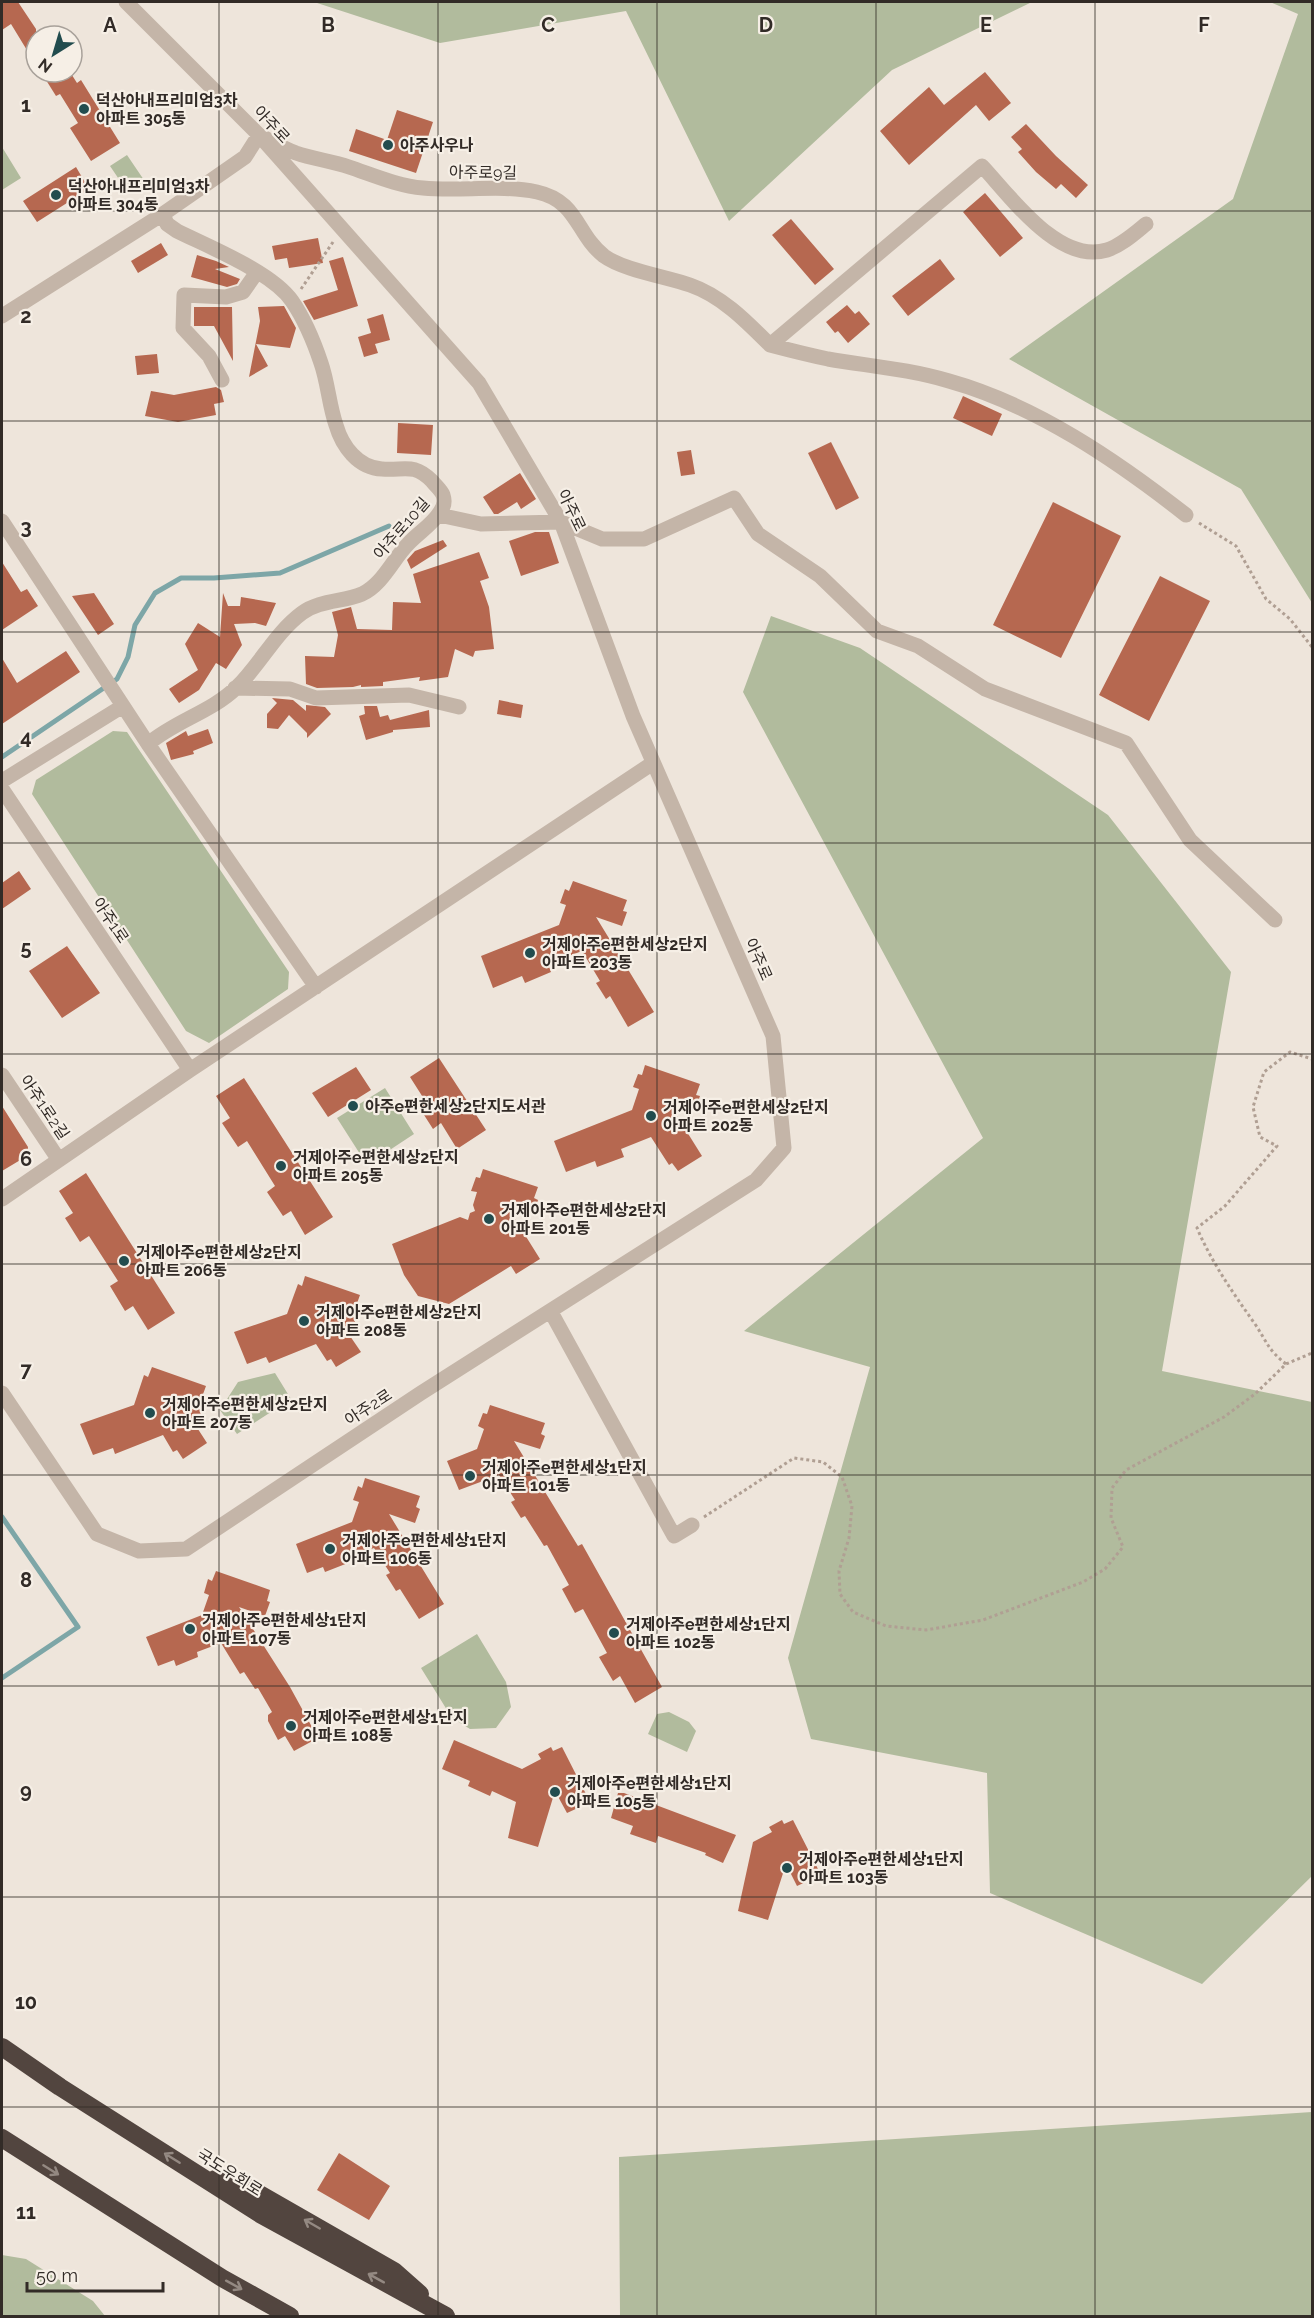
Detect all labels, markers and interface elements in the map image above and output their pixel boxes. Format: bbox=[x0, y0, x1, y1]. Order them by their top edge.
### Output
text: A bbox=[103, 13, 117, 37]
text: B bbox=[321, 13, 335, 37]
text: C bbox=[541, 13, 555, 37]
text: D bbox=[759, 13, 773, 37]
text: E bbox=[980, 13, 992, 37]
text: F bbox=[1198, 13, 1210, 37]
north arrow bbox=[24, 24, 84, 84]
text: N bbox=[35, 54, 56, 77]
place label: 덕산아내프리미엄3차 아파트 305동 bbox=[96, 91, 238, 128]
text: 1 bbox=[21, 93, 31, 117]
marker: 덕산아내프리미엄3차 아파트 305동 bbox=[77, 102, 91, 116]
street label: 아주로 bbox=[250, 102, 294, 147]
place label: 아주사우나 bbox=[400, 136, 474, 155]
marker: 아주사우나 bbox=[381, 138, 395, 152]
street label: 아주로9길 bbox=[449, 162, 517, 183]
place label: 덕산아내프리미엄3차 아파트 304동 bbox=[68, 177, 210, 214]
marker: 덕산아내프리미엄3차 아파트 304동 bbox=[49, 188, 63, 202]
text: 2 bbox=[20, 304, 32, 328]
street label: 아주로 bbox=[553, 486, 590, 534]
street label: 아주로10길 bbox=[369, 494, 433, 563]
text: 3 bbox=[20, 515, 32, 539]
text: 4 bbox=[20, 725, 32, 749]
street label: 아주1로 bbox=[88, 894, 133, 947]
place label: 거제아주e편한세상2단지 아파트 203동 bbox=[542, 935, 708, 972]
street label: 아주로 bbox=[741, 935, 776, 983]
text: 5 bbox=[20, 936, 32, 960]
marker: 거제아주e편한세상2단지 아파트 203동 bbox=[523, 946, 537, 960]
street label: 아주1로2길 bbox=[16, 1071, 73, 1143]
place label: 아주e편한세상2단지도서관 bbox=[365, 1097, 546, 1116]
place label: 거제아주e편한세상2단지 아파트 202동 bbox=[663, 1098, 829, 1135]
marker: 아주e편한세상2단지도서관 bbox=[346, 1099, 360, 1113]
marker: 거제아주e편한세상2단지 아파트 202동 bbox=[644, 1109, 658, 1123]
text: 6 bbox=[20, 1147, 32, 1171]
place label: 거제아주e편한세상2단지 아파트 205동 bbox=[293, 1148, 459, 1185]
marker: 거제아주e편한세상2단지 아파트 205동 bbox=[274, 1159, 288, 1173]
place label: 거제아주e편한세상2단지 아파트 201동 bbox=[501, 1201, 667, 1238]
marker: 거제아주e편한세상2단지 아파트 201동 bbox=[482, 1212, 496, 1226]
place label: 거제아주e편한세상2단지 아파트 206동 bbox=[136, 1243, 302, 1280]
marker: 거제아주e편한세상2단지 아파트 206동 bbox=[117, 1254, 131, 1268]
place label: 거제아주e편한세상2단지 아파트 208동 bbox=[316, 1303, 482, 1340]
marker: 거제아주e편한세상2단지 아파트 208동 bbox=[297, 1314, 311, 1328]
text: 7 bbox=[20, 1358, 32, 1382]
street label: 아주2로 bbox=[341, 1385, 396, 1430]
place label: 거제아주e편한세상2단지 아파트 207동 bbox=[162, 1395, 328, 1432]
marker: 거제아주e편한세상2단지 아파트 207동 bbox=[143, 1406, 157, 1420]
place label: 거제아주e편한세상1단지 아파트 101동 bbox=[482, 1458, 647, 1495]
marker: 거제아주e편한세상1단지 아파트 101동 bbox=[463, 1469, 477, 1483]
place label: 거제아주e편한세상1단지 아파트 106동 bbox=[342, 1531, 507, 1568]
marker: 거제아주e편한세상1단지 아파트 106동 bbox=[323, 1542, 337, 1556]
text: 8 bbox=[20, 1568, 32, 1592]
place label: 거제아주e편한세상1단지 아파트 107동 bbox=[202, 1611, 367, 1648]
place label: 거제아주e편한세상1단지 아파트 102동 bbox=[626, 1615, 791, 1652]
marker: 거제아주e편한세상1단지 아파트 107동 bbox=[183, 1622, 197, 1636]
marker: 거제아주e편한세상1단지 아파트 102동 bbox=[607, 1626, 621, 1640]
place label: 거제아주e편한세상1단지 아파트 108동 bbox=[303, 1708, 468, 1745]
marker: 거제아주e편한세상1단지 아파트 108동 bbox=[284, 1719, 298, 1733]
place label: 거제아주e편한세상1단지 아파트 105동 bbox=[567, 1774, 732, 1811]
text: 9 bbox=[20, 1779, 32, 1803]
marker: 거제아주e편한세상1단지 아파트 105동 bbox=[548, 1785, 562, 1799]
place label: 거제아주e편한세상1단지 아파트 103동 bbox=[799, 1850, 964, 1887]
marker: 거제아주e편한세상1단지 아파트 103동 bbox=[780, 1861, 794, 1875]
text: 10 bbox=[15, 1990, 37, 2014]
street label: 국도우회로 bbox=[193, 2145, 266, 2200]
one-way arrow bbox=[164, 2151, 181, 2163]
one-way arrow bbox=[42, 2164, 59, 2177]
text: 11 bbox=[16, 2200, 36, 2224]
one-way arrow bbox=[304, 2218, 321, 2230]
scale bar bbox=[27, 2255, 164, 2293]
text: 50 m bbox=[36, 2265, 78, 2286]
one-way arrow bbox=[368, 2272, 385, 2284]
one-way arrow bbox=[224, 2280, 242, 2291]

